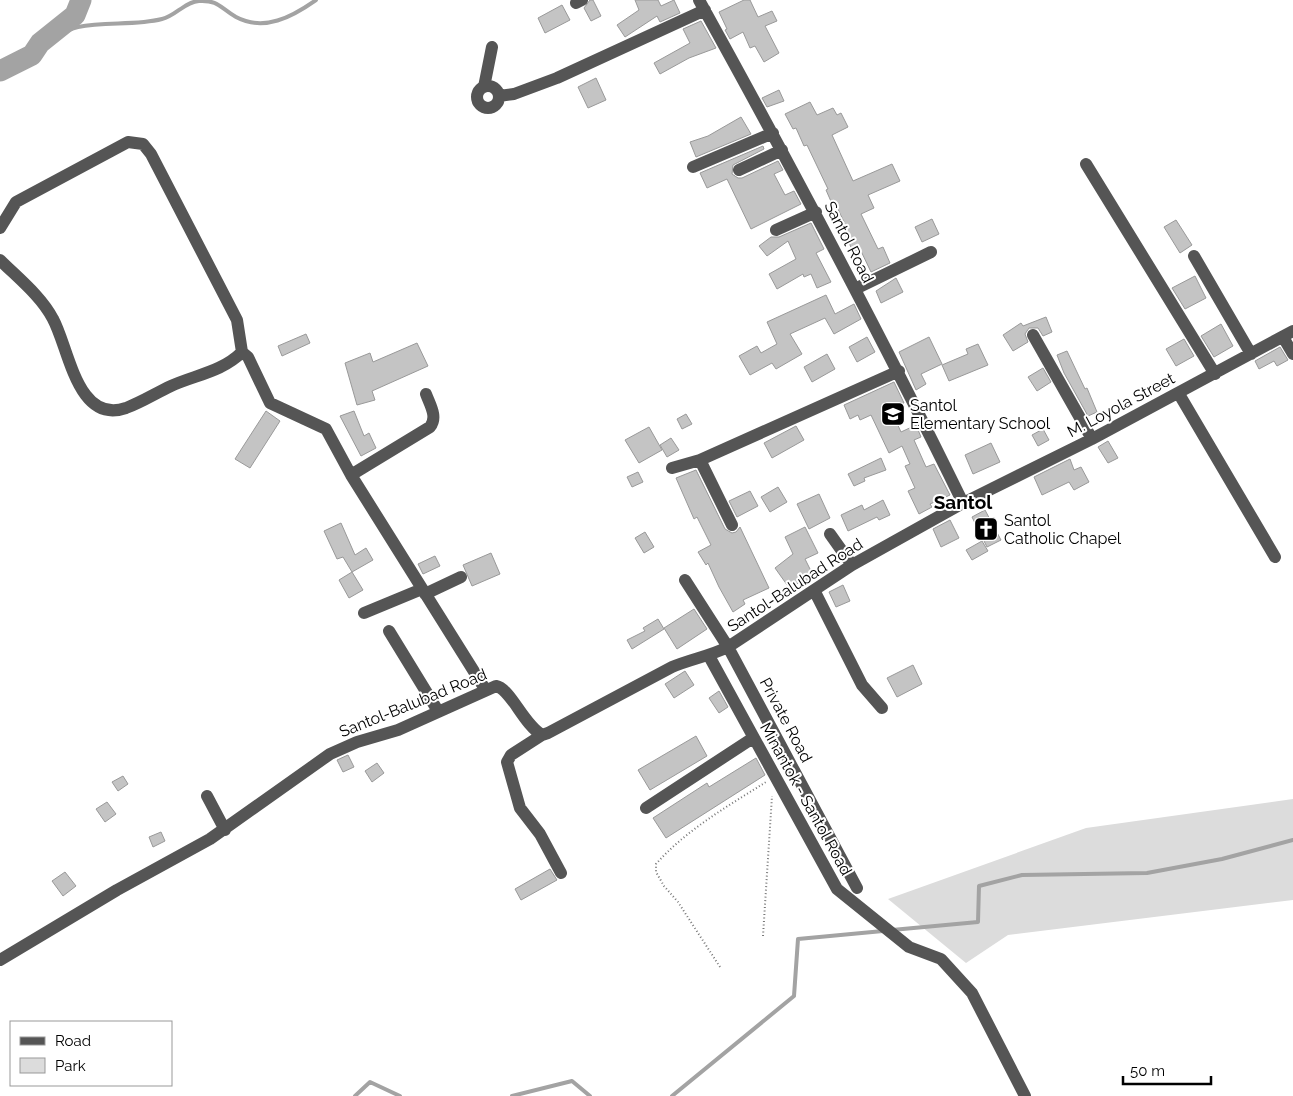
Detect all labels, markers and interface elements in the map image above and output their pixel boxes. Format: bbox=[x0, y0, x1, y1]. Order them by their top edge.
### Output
street label: Santol Road bbox=[820, 198, 878, 286]
street label: M. Loyola Street bbox=[1064, 368, 1179, 441]
place label: Santol Elementary School bbox=[910, 396, 1051, 433]
school or university icon: Santol Elementary School bbox=[880, 401, 906, 427]
district label: Santol bbox=[934, 491, 993, 513]
place label: Santol Catholic Chapel bbox=[1004, 511, 1122, 548]
church icon: Santol Catholic Chapel bbox=[973, 516, 999, 542]
street label: Santol-Balubad Road bbox=[724, 534, 866, 636]
street label: Santol-Balubad Road bbox=[336, 665, 490, 741]
street label: Private Road bbox=[756, 674, 816, 766]
street label: Minantok - Santol Road bbox=[756, 719, 856, 879]
legend bbox=[10, 1021, 172, 1086]
text: Road bbox=[55, 1032, 91, 1050]
scale bar bbox=[1123, 1054, 1210, 1086]
text: Park bbox=[55, 1057, 86, 1075]
text: 50 m bbox=[1130, 1062, 1165, 1080]

